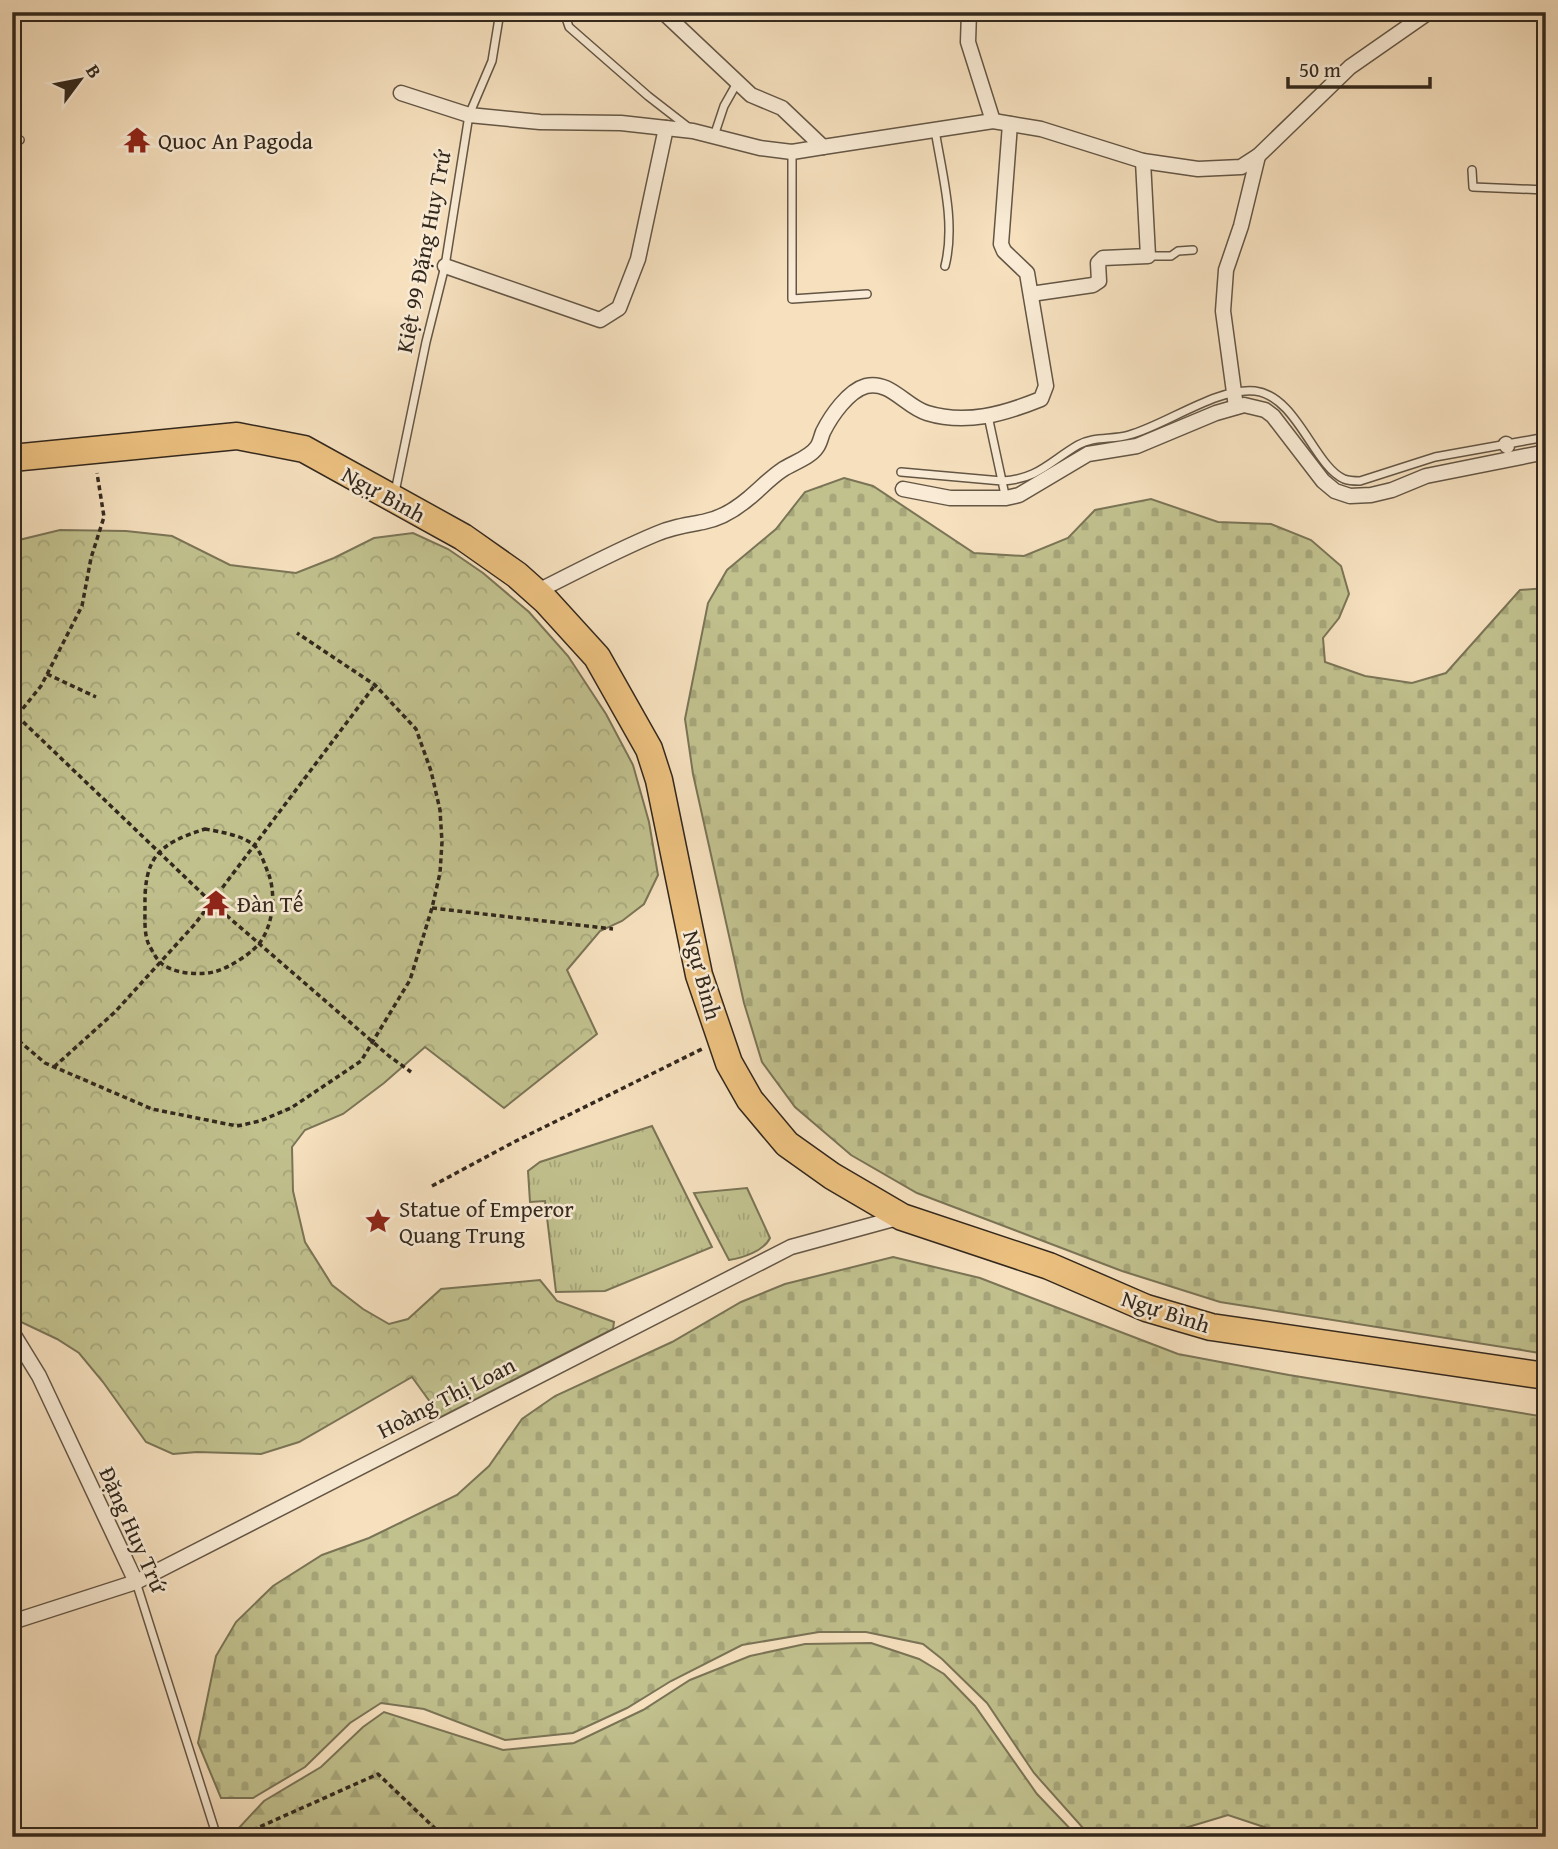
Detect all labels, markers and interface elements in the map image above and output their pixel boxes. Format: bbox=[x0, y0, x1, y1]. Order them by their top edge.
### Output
north arrow bbox=[46, 46, 116, 116]
scale bar bbox=[1288, 46, 1430, 90]
text: 50 m bbox=[1299, 54, 1341, 85]
text: B bbox=[79, 59, 109, 83]
place label: Quoc An Pagoda bbox=[158, 124, 313, 157]
temple icon: Quoc An Pagoda bbox=[122, 125, 152, 155]
street label: Kiệt 99 Đặng Huy Trứ bbox=[387, 146, 459, 356]
street label: Ngự Bình bbox=[336, 457, 432, 531]
place label: Đàn Tế bbox=[237, 887, 304, 920]
temple icon: Đàn Tế bbox=[201, 888, 231, 918]
street label: Ngự Bình bbox=[675, 927, 731, 1024]
place label: Statue of Emperor Quang Trung bbox=[399, 1192, 574, 1251]
place icon: Statue of Emperor Quang Trung bbox=[363, 1206, 393, 1236]
street label: Ngự Bình bbox=[1117, 1281, 1215, 1341]
street label: Hoàng Thị Loan bbox=[371, 1348, 521, 1446]
street label: Đặng Huy Trứ bbox=[91, 1461, 177, 1599]

